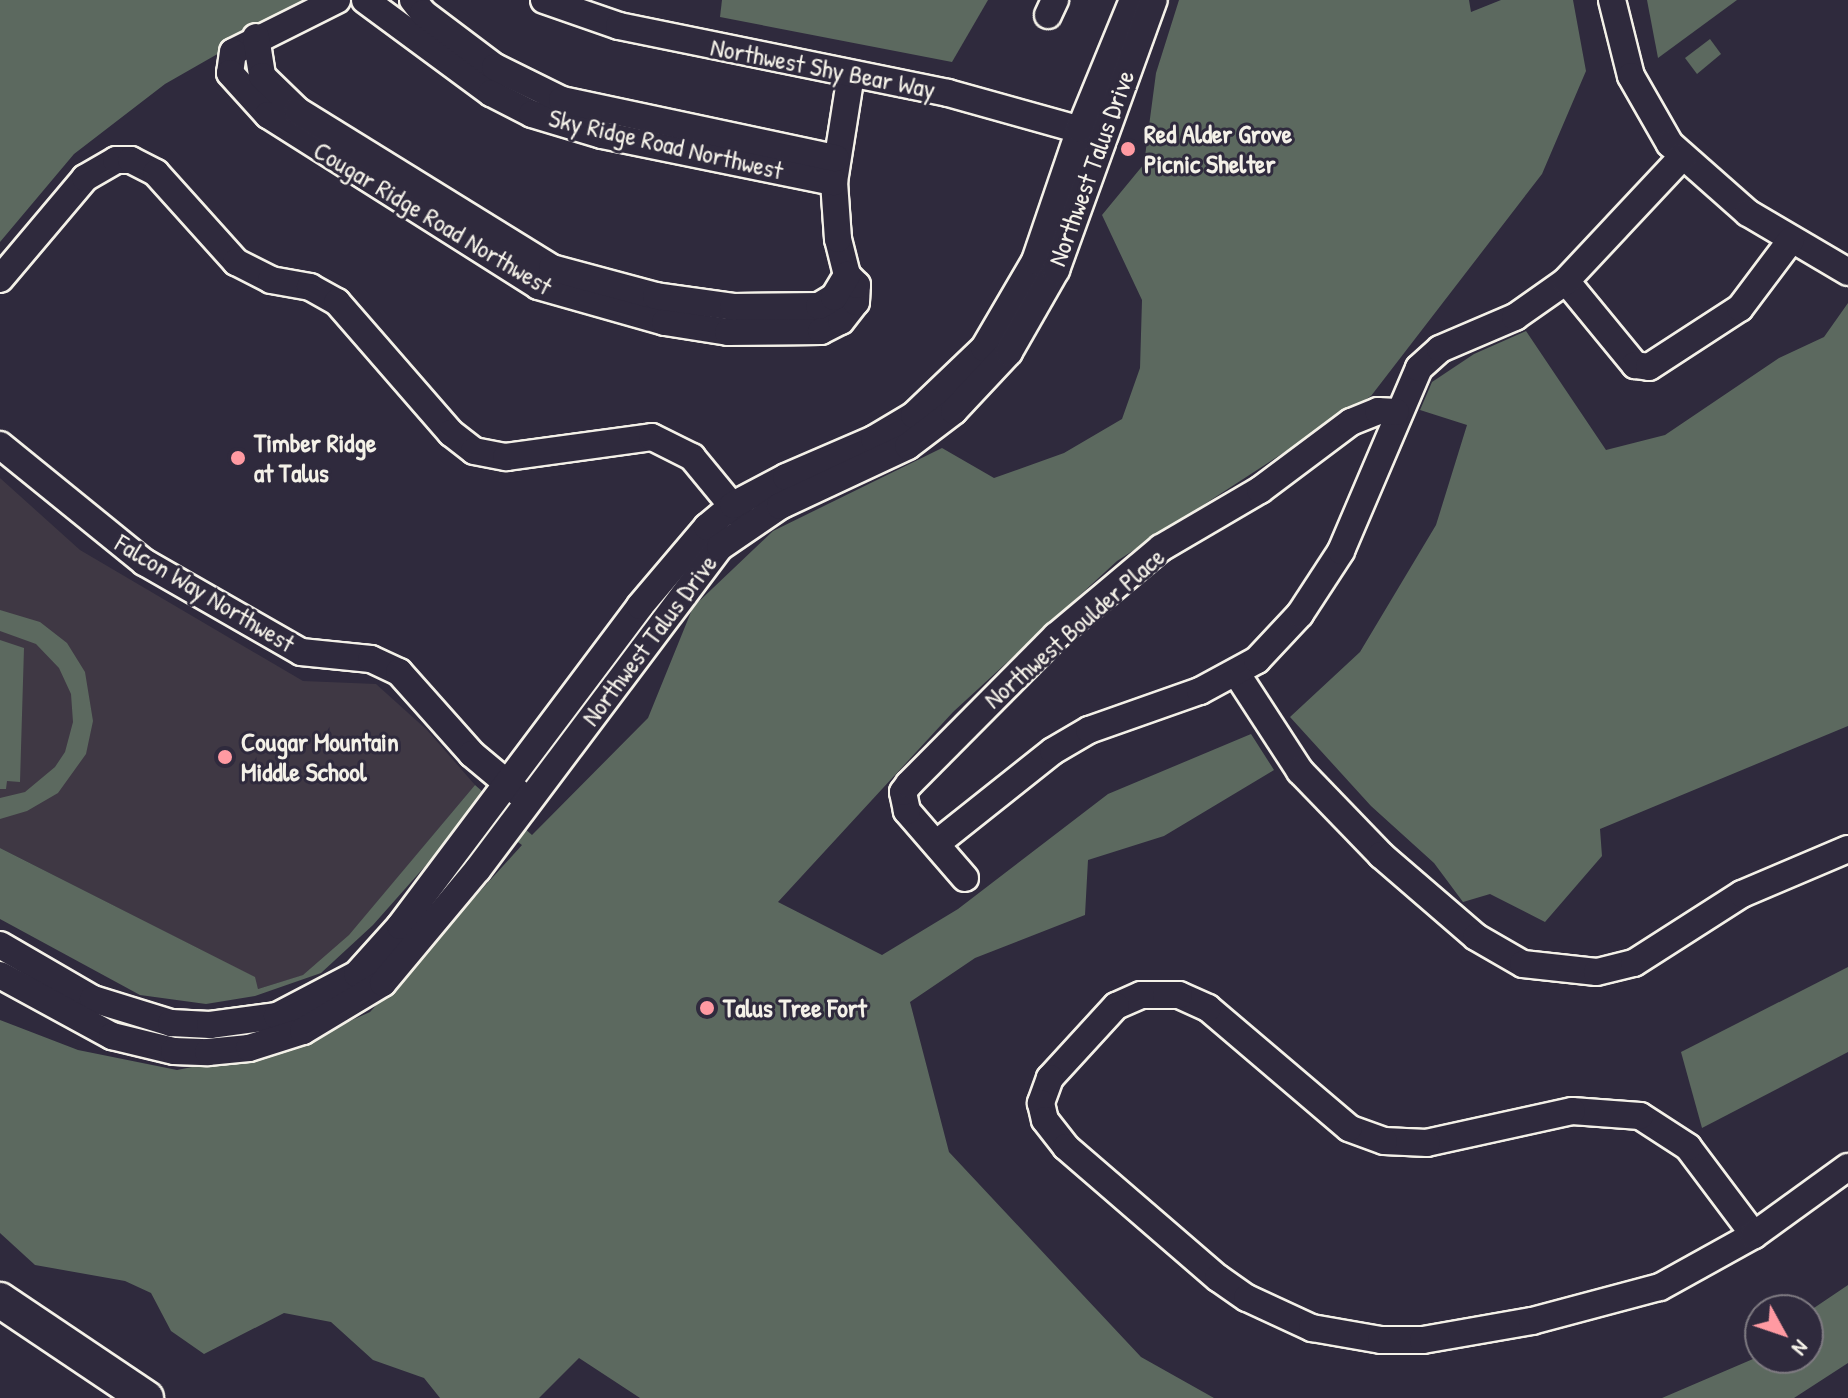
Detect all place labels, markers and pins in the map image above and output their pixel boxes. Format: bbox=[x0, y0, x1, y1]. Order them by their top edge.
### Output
place label: Red Alder Grove Picnic Shelter bbox=[1144, 118, 1292, 180]
marker: Red Alder Grove Picnic Shelter bbox=[1119, 140, 1137, 158]
place label: Timber Ridge at Talus bbox=[254, 427, 376, 488]
marker: Timber Ridge at Talus bbox=[229, 449, 247, 467]
place label: Cougar Mountain Middle School bbox=[241, 726, 399, 788]
marker: Cougar Mountain Middle School bbox=[216, 748, 234, 766]
place label: Talus Tree Fort bbox=[723, 992, 867, 1024]
marker: Talus Tree Fort bbox=[698, 999, 716, 1017]

